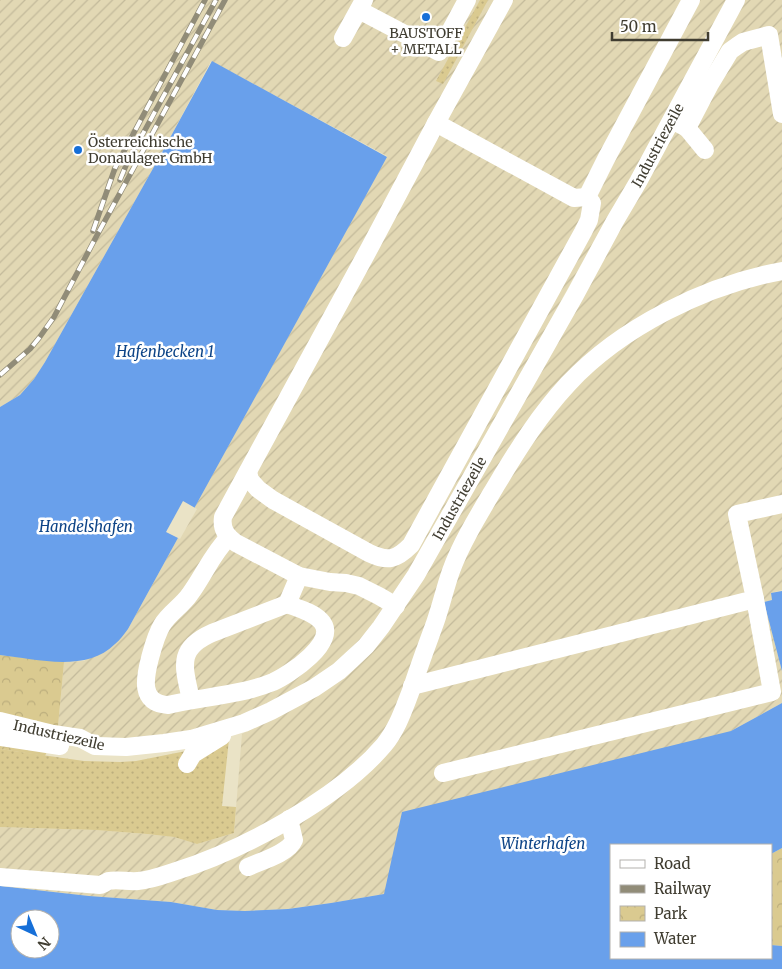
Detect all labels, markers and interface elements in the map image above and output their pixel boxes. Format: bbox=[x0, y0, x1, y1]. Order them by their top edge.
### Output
scale bar bbox=[612, 10, 708, 42]
marker: BAUSTOFF + METALL bbox=[420, 11, 432, 23]
text: 50 m bbox=[620, 17, 657, 36]
place label: BAUSTOFF + METALL bbox=[389, 24, 463, 58]
street label: Industriezeile bbox=[628, 100, 688, 191]
place label: Österreichische Donaulager GmbH bbox=[88, 133, 212, 167]
marker: Österreichische Donaulager GmbH bbox=[72, 144, 84, 156]
water label: Hafenbecken 1 bbox=[115, 342, 214, 361]
street label: Industriezeile bbox=[429, 454, 490, 543]
water label: Handelshafen bbox=[38, 517, 133, 536]
street label: Industriezeile bbox=[12, 716, 106, 754]
water label: Winterhafen bbox=[501, 834, 585, 853]
legend bbox=[610, 844, 772, 959]
text: Road bbox=[654, 854, 690, 873]
text: Railway bbox=[654, 879, 711, 898]
text: Park bbox=[654, 904, 688, 923]
north arrow bbox=[10, 909, 60, 959]
text: Water bbox=[653, 929, 697, 948]
text: N bbox=[34, 933, 54, 954]

